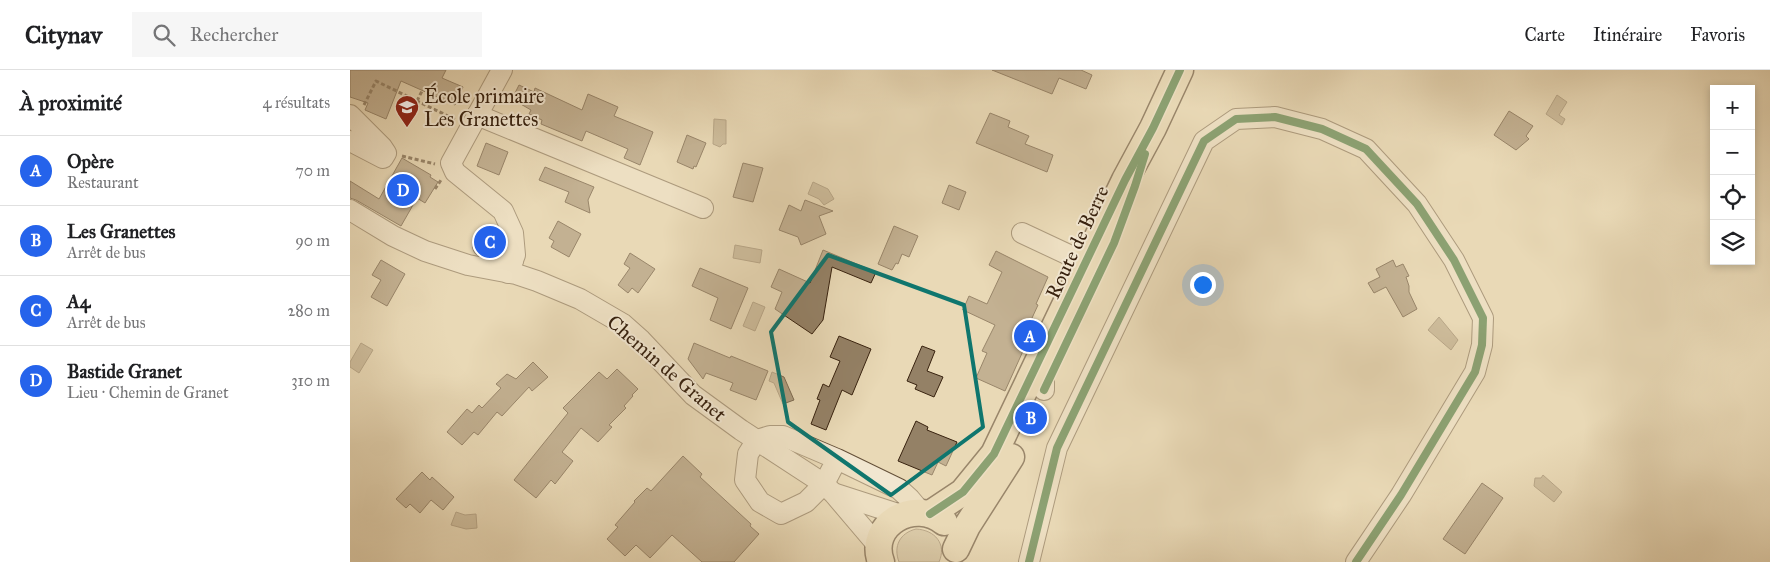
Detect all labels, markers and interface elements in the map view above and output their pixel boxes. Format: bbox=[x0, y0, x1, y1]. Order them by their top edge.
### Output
search box bbox=[132, 12, 482, 57]
text: Citynav bbox=[25, 20, 102, 50]
icon: search bbox=[150, 21, 178, 49]
text: Rechercher bbox=[190, 23, 278, 46]
text: Carte bbox=[1525, 24, 1565, 46]
text: Itinéraire bbox=[1593, 24, 1662, 46]
text: Favoris bbox=[1690, 24, 1745, 46]
place label: École primaire Les Granettes bbox=[424, 82, 544, 131]
map controls bbox=[1710, 85, 1755, 265]
button: + bbox=[1710, 85, 1755, 130]
text: À proximité bbox=[20, 90, 122, 116]
text: 4 résultats bbox=[263, 93, 330, 112]
school or university icon: École primaire Les Granettes bbox=[394, 94, 420, 128]
button: − bbox=[1710, 130, 1755, 175]
text: Opère bbox=[67, 150, 114, 173]
text: A bbox=[31, 161, 41, 180]
text: 70 m bbox=[295, 161, 330, 180]
pin: D bbox=[387, 171, 419, 209]
text: Restaurant bbox=[67, 173, 139, 192]
button: locate bbox=[1710, 175, 1755, 220]
street label: Route de Berre bbox=[1040, 182, 1114, 302]
text: Les Granettes bbox=[67, 220, 176, 243]
button: layers bbox=[1710, 220, 1755, 265]
pin: C bbox=[474, 223, 506, 261]
text: B bbox=[31, 231, 41, 250]
text: 90 m bbox=[295, 231, 330, 250]
text: Arrêt de bus bbox=[67, 243, 146, 262]
your location bbox=[1190, 272, 1216, 298]
text: A4 bbox=[67, 290, 90, 313]
text: C bbox=[31, 301, 41, 320]
text: 280 m bbox=[287, 301, 330, 320]
street label: Chemin de Granet bbox=[603, 310, 731, 426]
text: Arrêt de bus bbox=[67, 313, 146, 332]
pin: A bbox=[1014, 317, 1046, 355]
text: Bastide Granet bbox=[67, 360, 182, 383]
text: D bbox=[30, 371, 42, 390]
text: 310 m bbox=[291, 371, 330, 390]
text: Lieu · Chemin de Granet bbox=[67, 383, 229, 402]
pin: B bbox=[1015, 399, 1047, 437]

